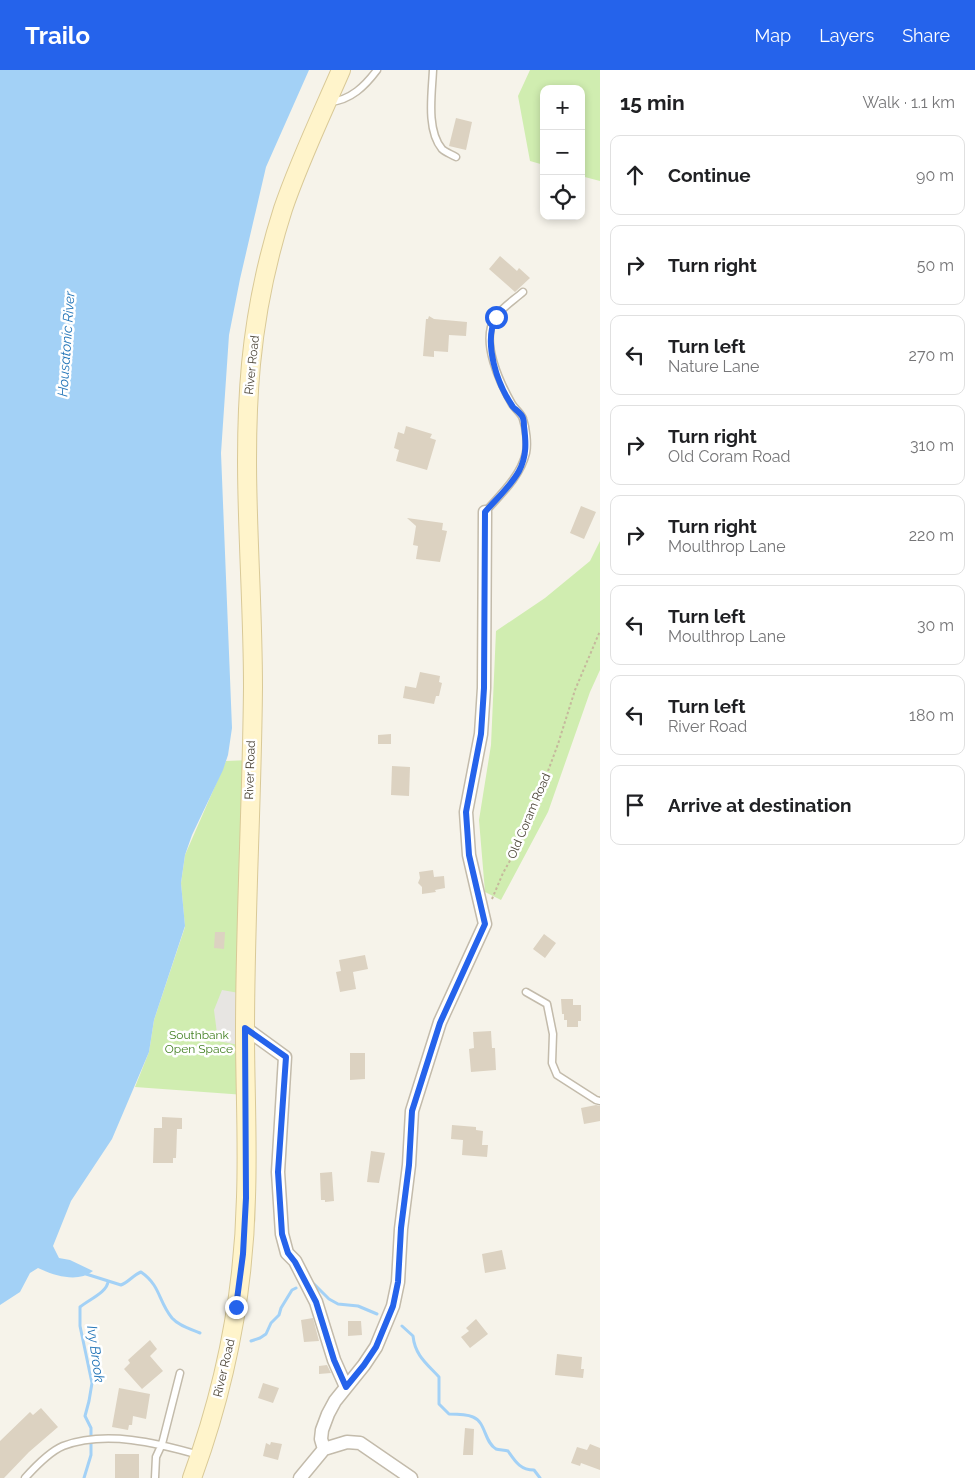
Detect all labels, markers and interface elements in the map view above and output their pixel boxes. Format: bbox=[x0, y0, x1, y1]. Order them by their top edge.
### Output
text: Trailo bbox=[25, 21, 90, 50]
text: Map bbox=[755, 25, 791, 46]
text: Layers bbox=[819, 25, 874, 46]
text: Share bbox=[902, 25, 950, 46]
map controls bbox=[540, 85, 585, 220]
button: + bbox=[540, 85, 585, 130]
text: 15 min bbox=[620, 90, 685, 115]
text: Walk · 1.1 km bbox=[862, 93, 955, 112]
button: − bbox=[540, 130, 585, 175]
icon: ahead bbox=[621, 161, 649, 189]
text: Continue bbox=[668, 164, 751, 186]
text: 90 m bbox=[916, 166, 954, 185]
button: locate bbox=[540, 175, 585, 220]
icon: right bbox=[621, 251, 649, 279]
text: Turn right bbox=[668, 254, 757, 276]
text: 50 m bbox=[917, 256, 954, 275]
water label: Housatonic River bbox=[54, 290, 78, 397]
route start bbox=[485, 306, 508, 329]
street label: River Road bbox=[242, 335, 262, 395]
text: Turn left bbox=[668, 335, 745, 357]
icon: left bbox=[621, 341, 649, 369]
text: 270 m bbox=[909, 346, 954, 365]
text: Nature Lane bbox=[668, 357, 759, 376]
text: Turn right bbox=[668, 425, 757, 447]
icon: right bbox=[621, 431, 649, 459]
text: 310 m bbox=[910, 436, 954, 455]
text: Old Coram Road bbox=[668, 447, 790, 466]
text: Turn right bbox=[668, 515, 757, 537]
icon: right bbox=[621, 521, 649, 549]
text: 220 m bbox=[909, 526, 954, 545]
text: Moulthrop Lane bbox=[668, 537, 786, 556]
text: Turn left bbox=[668, 605, 745, 627]
icon: left bbox=[621, 611, 649, 639]
text: 30 m bbox=[917, 616, 954, 635]
text: Moulthrop Lane bbox=[668, 627, 786, 646]
text: Turn left bbox=[668, 695, 745, 717]
icon: left bbox=[621, 701, 649, 729]
text: 180 m bbox=[909, 706, 954, 725]
text: River Road bbox=[668, 717, 747, 736]
street label: River Road bbox=[242, 740, 258, 800]
street label: Old Coram Road bbox=[505, 771, 553, 861]
icon: arrive bbox=[621, 791, 649, 819]
text: Arrive at destination bbox=[668, 794, 852, 816]
park label: Southbank Open Space bbox=[165, 1028, 233, 1056]
route end bbox=[225, 1296, 248, 1319]
water label: Ivy Brook bbox=[84, 1324, 108, 1384]
street label: River Road bbox=[210, 1337, 238, 1399]

